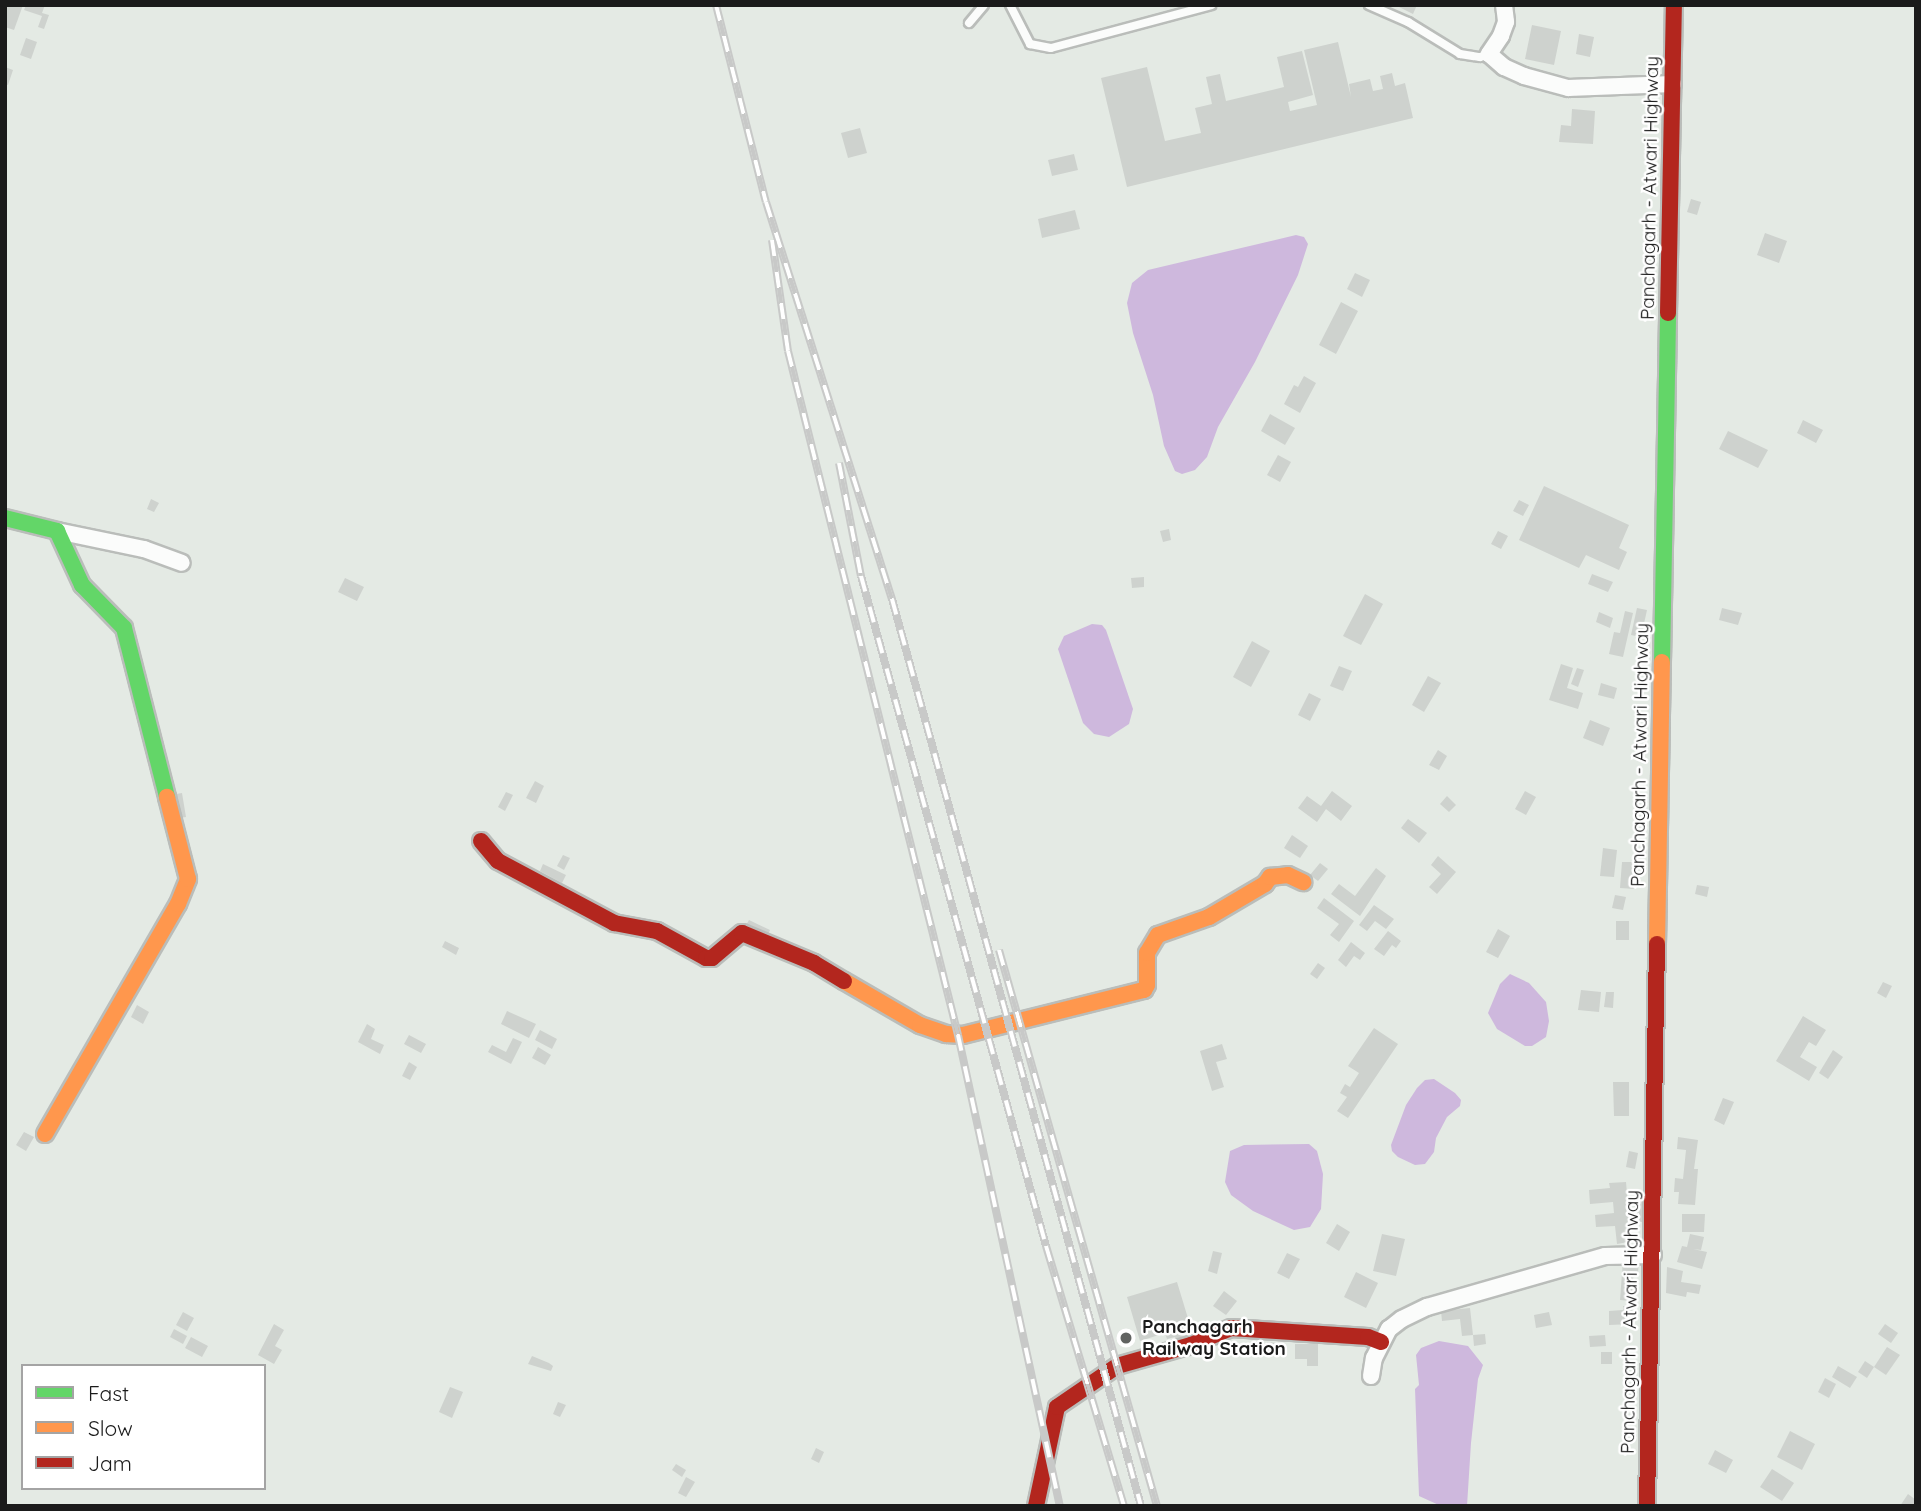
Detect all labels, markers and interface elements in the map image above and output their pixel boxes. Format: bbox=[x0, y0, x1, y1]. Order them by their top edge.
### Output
street label: Panchagarh - Atwari Highway bbox=[1636, 56, 1664, 320]
street label: Panchagarh - Atwari Highway bbox=[1626, 623, 1654, 887]
street label: Panchagarh - Atwari Highway bbox=[1616, 1190, 1644, 1454]
place label: Panchagarh Railway Station bbox=[1142, 1316, 1286, 1360]
marker: Panchagarh Railway Station bbox=[1116, 1328, 1136, 1348]
legend bbox=[21, 1364, 266, 1490]
text: Fast bbox=[88, 1380, 129, 1406]
text: Slow bbox=[88, 1415, 133, 1441]
text: Jam bbox=[88, 1450, 132, 1476]

